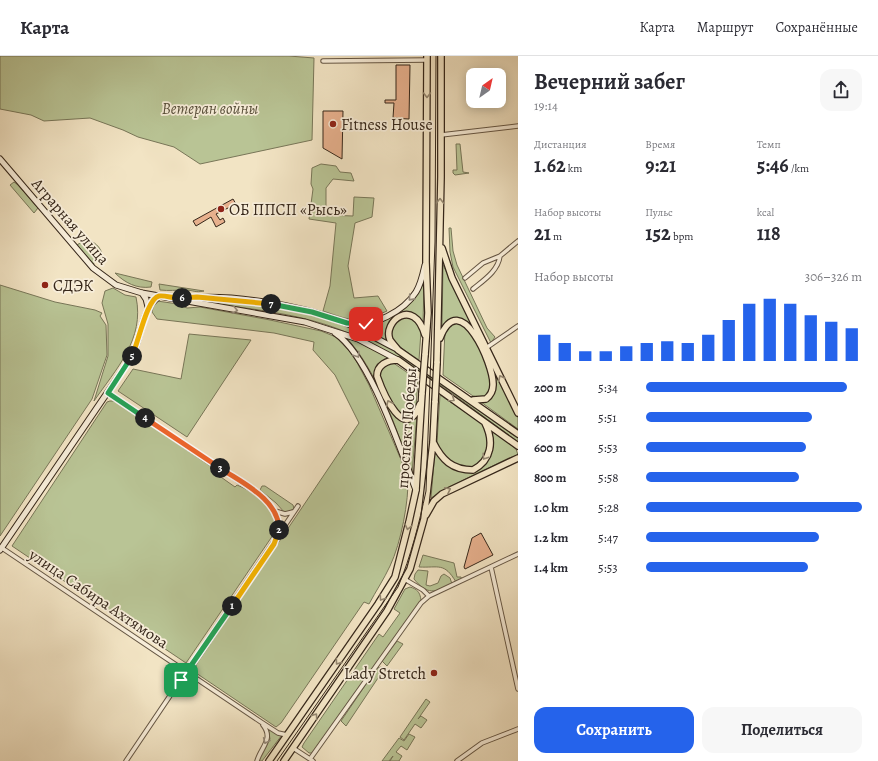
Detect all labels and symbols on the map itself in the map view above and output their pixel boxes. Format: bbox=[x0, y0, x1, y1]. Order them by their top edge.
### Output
north arrow bbox=[466, 68, 506, 108]
one-way arrow bbox=[423, 92, 431, 98]
park label: Ветеран войны bbox=[162, 98, 259, 120]
place label: Fitness House bbox=[341, 114, 433, 136]
marker: Fitness House bbox=[328, 119, 338, 129]
street label: Аграрная улица bbox=[26, 173, 114, 270]
one-way arrow bbox=[436, 198, 444, 204]
place label: ОБ ППСП «Рысь» bbox=[229, 199, 347, 221]
marker: ОБ ППСП «Рысь» bbox=[216, 204, 226, 214]
place label: СДЭК bbox=[53, 275, 94, 297]
marker: СДЭК bbox=[40, 280, 50, 290]
pin: 6 bbox=[172, 288, 192, 308]
one-way arrow bbox=[409, 293, 416, 301]
pin: 7 bbox=[261, 294, 281, 314]
one-way arrow bbox=[232, 305, 238, 313]
pin bbox=[349, 307, 383, 341]
pin: 5 bbox=[122, 346, 142, 366]
one-way arrow bbox=[352, 351, 359, 358]
street label: проспект Победы bbox=[392, 367, 422, 489]
one-way arrow bbox=[498, 375, 506, 382]
one-way arrow bbox=[448, 394, 455, 401]
one-way arrow bbox=[386, 400, 394, 407]
pin: 4 bbox=[135, 408, 155, 428]
one-way arrow bbox=[483, 453, 490, 460]
pin: 3 bbox=[210, 458, 230, 478]
one-way arrow bbox=[444, 487, 452, 495]
pin: 2 bbox=[269, 520, 289, 540]
one-way arrow bbox=[405, 524, 413, 530]
street label: улица Сабира Ахтямова bbox=[23, 543, 173, 654]
one-way arrow bbox=[379, 594, 387, 601]
pin: 1 bbox=[222, 596, 242, 616]
one-way arrow bbox=[335, 658, 343, 665]
pin bbox=[164, 663, 198, 697]
place label: Lady Stretch bbox=[344, 663, 426, 685]
marker: Lady Stretch bbox=[429, 668, 439, 678]
one-way arrow bbox=[310, 713, 318, 720]
one-way arrow bbox=[262, 737, 270, 744]

